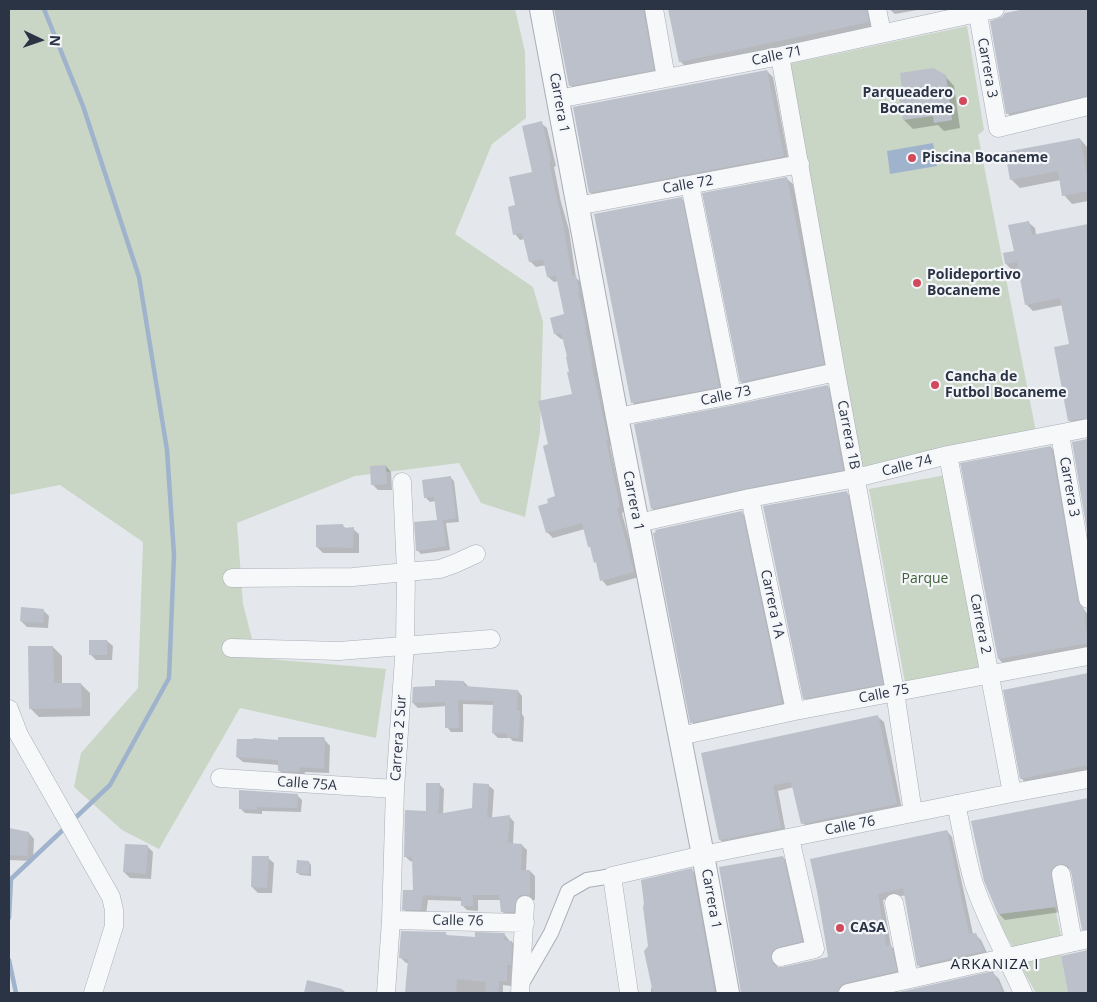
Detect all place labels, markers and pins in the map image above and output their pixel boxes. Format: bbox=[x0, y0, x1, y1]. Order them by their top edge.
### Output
place label: Parqueadero Bocaneme bbox=[862, 85, 953, 118]
marker: Parqueadero Bocaneme bbox=[957, 95, 969, 107]
place label: Piscina Bocaneme bbox=[922, 150, 1048, 166]
marker: Piscina Bocaneme bbox=[906, 152, 918, 164]
place label: Polideportivo Bocaneme bbox=[927, 267, 1021, 300]
marker: Polideportivo Bocaneme bbox=[911, 277, 923, 289]
place label: Cancha de Futbol Bocaneme bbox=[945, 369, 1067, 402]
marker: Cancha de Futbol Bocaneme bbox=[929, 379, 941, 391]
place label: CASA bbox=[850, 920, 886, 936]
marker: CASA bbox=[834, 922, 846, 934]

